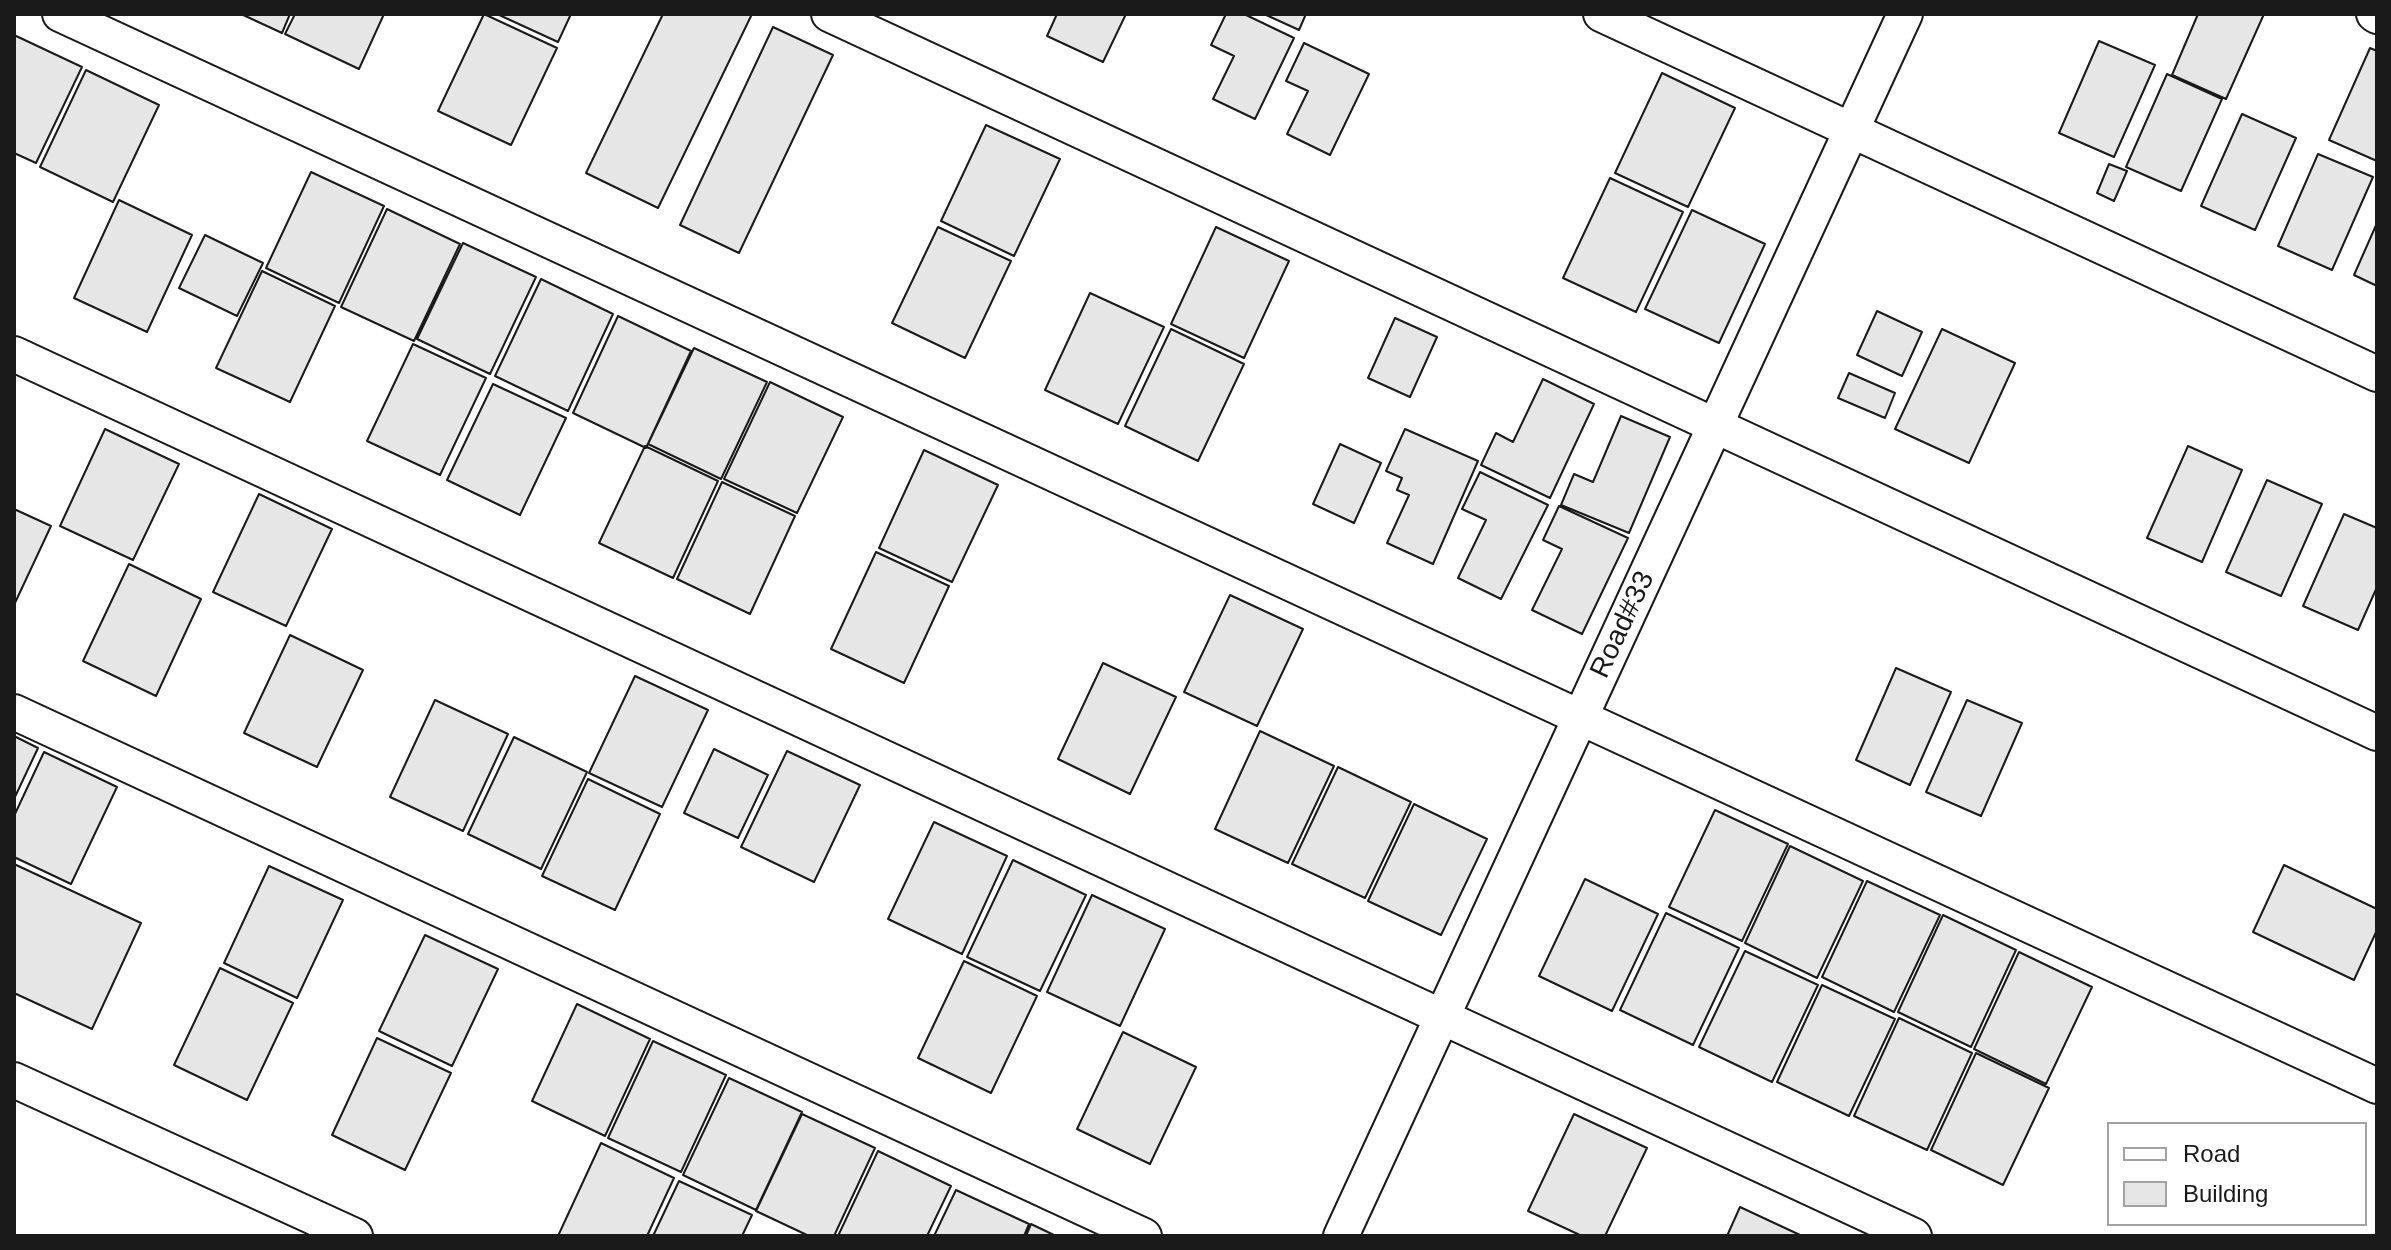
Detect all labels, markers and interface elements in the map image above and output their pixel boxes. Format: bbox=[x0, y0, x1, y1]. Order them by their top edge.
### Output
street label: Road#33 bbox=[1584, 566, 1662, 684]
legend bbox=[2107, 1122, 2367, 1226]
text: Road bbox=[2183, 1140, 2240, 1167]
text: Building bbox=[2183, 1180, 2268, 1207]

